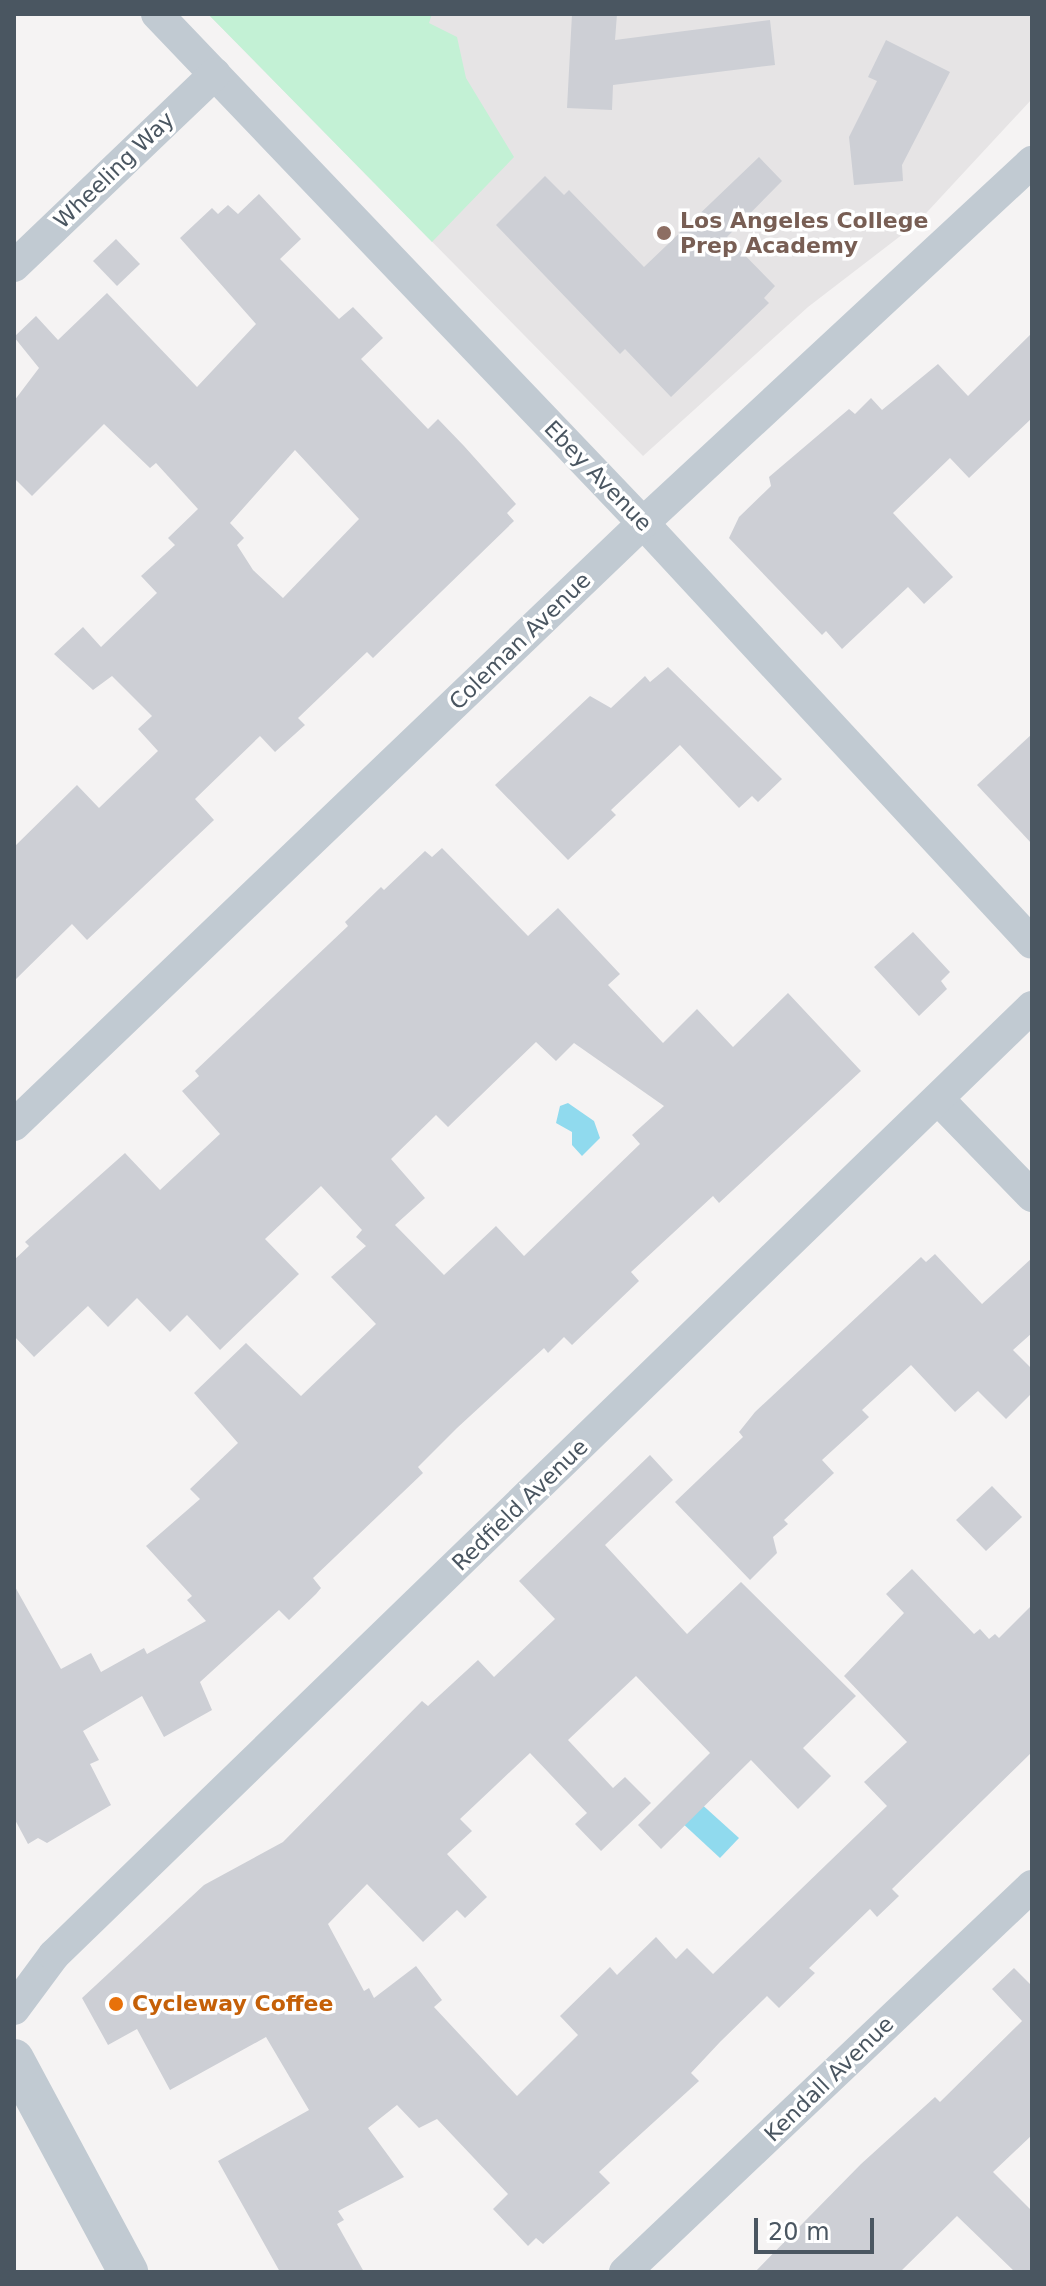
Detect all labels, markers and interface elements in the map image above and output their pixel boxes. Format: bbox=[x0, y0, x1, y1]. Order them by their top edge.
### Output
street label: Wheeling Way bbox=[48, 106, 180, 234]
place label: Los Angeles College Prep Academy bbox=[680, 207, 928, 258]
marker: Los Angeles College Prep Academy bbox=[655, 224, 673, 242]
street label: Ebey Avenue bbox=[539, 415, 657, 537]
street label: Coleman Avenue bbox=[444, 567, 596, 715]
street label: Redfield Avenue bbox=[447, 1434, 593, 1576]
place label: Cycleway Coffee bbox=[132, 1991, 333, 2017]
marker: Cycleway Coffee bbox=[107, 1995, 125, 2013]
street label: Kendall Avenue bbox=[759, 2011, 899, 2147]
scale bar bbox=[758, 2202, 878, 2252]
text: 20 m bbox=[768, 2218, 830, 2246]

